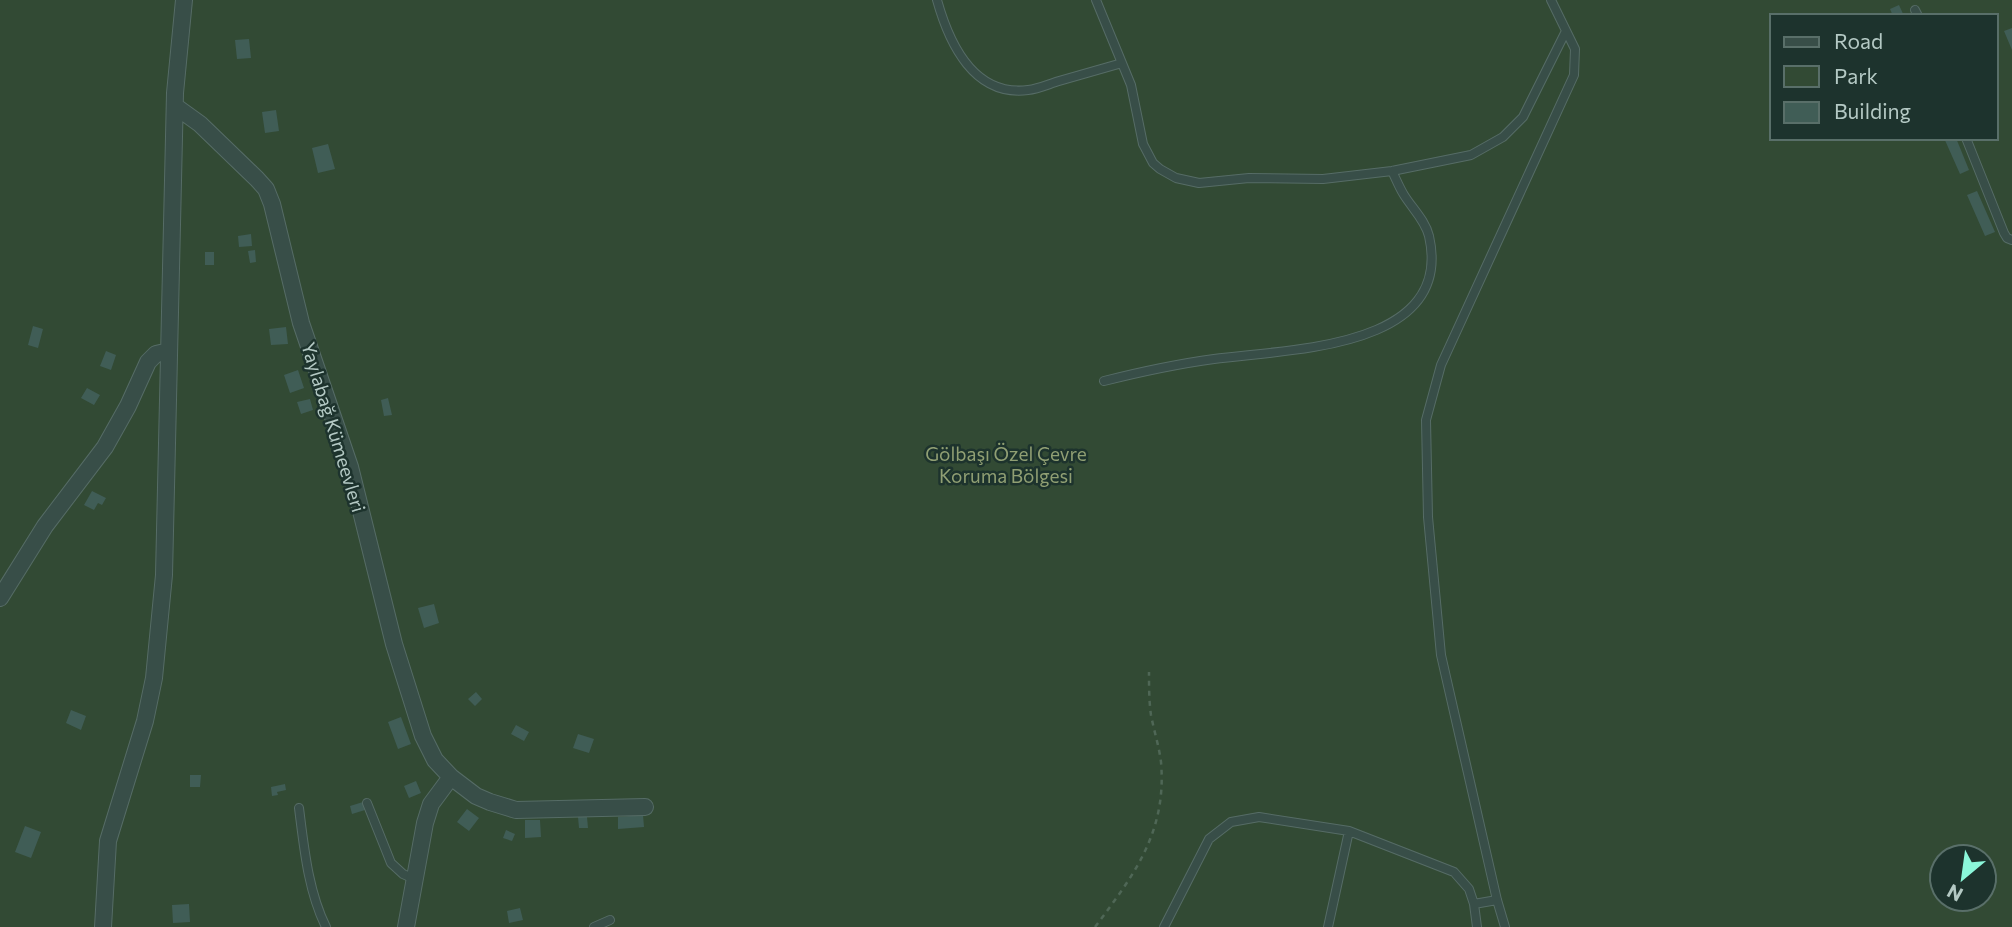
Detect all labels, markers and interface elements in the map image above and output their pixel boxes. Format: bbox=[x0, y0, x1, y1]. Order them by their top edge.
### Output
legend bbox=[1770, 14, 1998, 140]
text: Road bbox=[1834, 28, 1883, 53]
text: Park bbox=[1834, 63, 1878, 88]
text: Building bbox=[1834, 98, 1911, 123]
street label: Yaylabağ Kümeevleri bbox=[297, 339, 371, 515]
park label: Gölbaşı Özel Çevre Koruma Bölgesi bbox=[925, 442, 1087, 487]
north arrow bbox=[1928, 843, 1998, 913]
text: N bbox=[1943, 880, 1966, 907]

